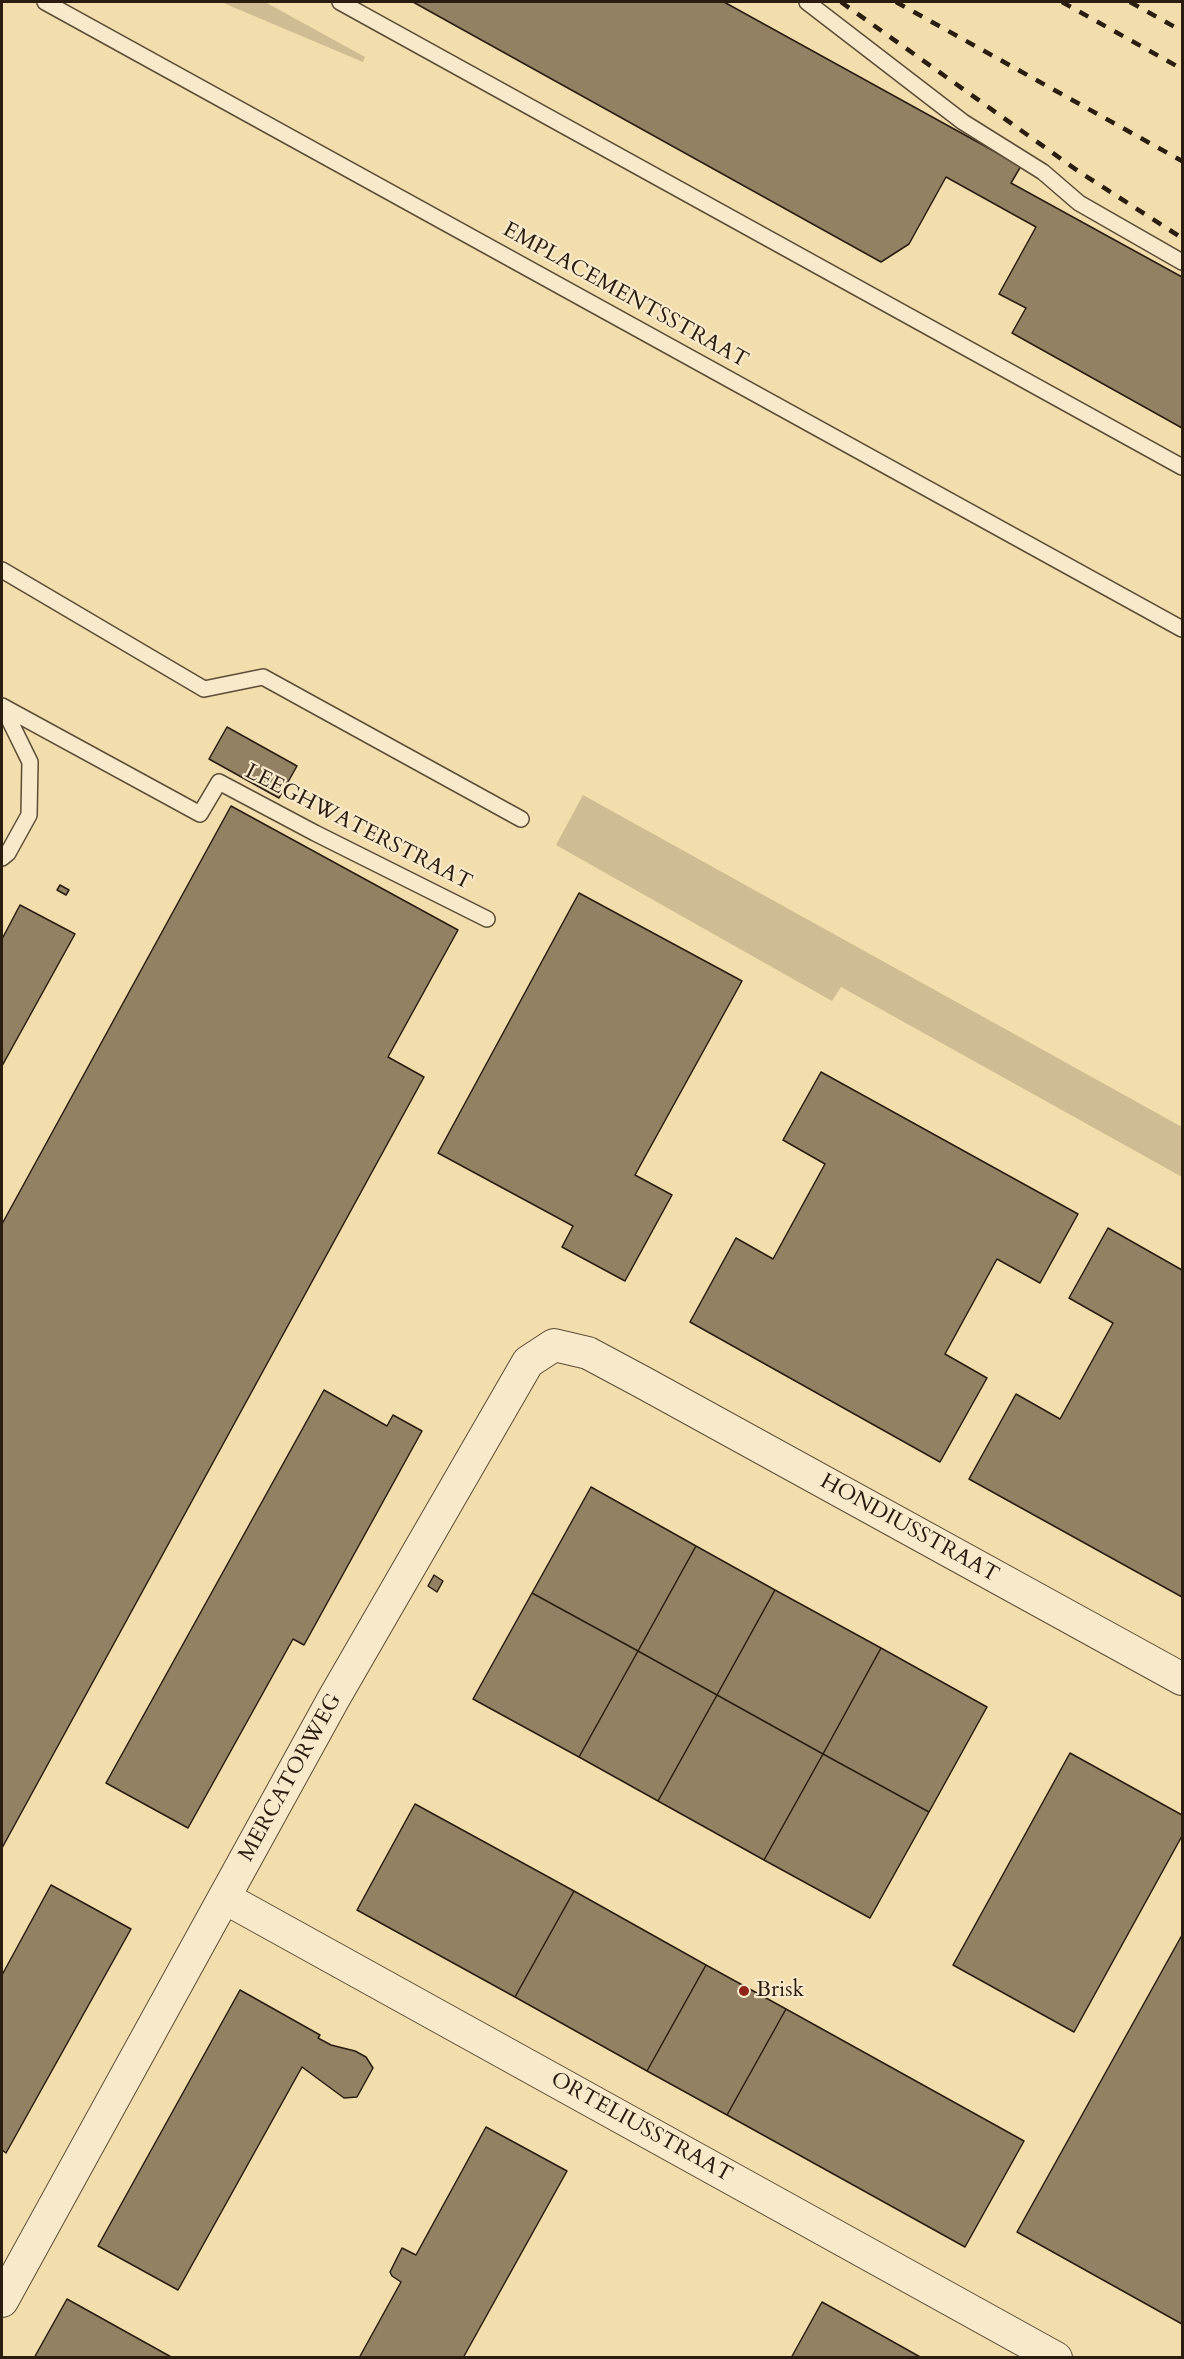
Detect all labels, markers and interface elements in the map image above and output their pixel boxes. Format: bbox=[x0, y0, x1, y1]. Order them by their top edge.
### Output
street label: EMPLACEMENTSSTRAAT bbox=[498, 217, 752, 375]
street label: LEEGHWATERSTRAAT bbox=[240, 759, 476, 897]
street label: HONDIUSSTRAAT bbox=[815, 1469, 1003, 1589]
street label: MERCATORWEG bbox=[234, 1690, 348, 1866]
place label: Brisk bbox=[756, 1978, 804, 2004]
marker: Brisk bbox=[737, 1984, 751, 1998]
street label: ORTELIUSSTRAAT bbox=[546, 2067, 736, 2189]

